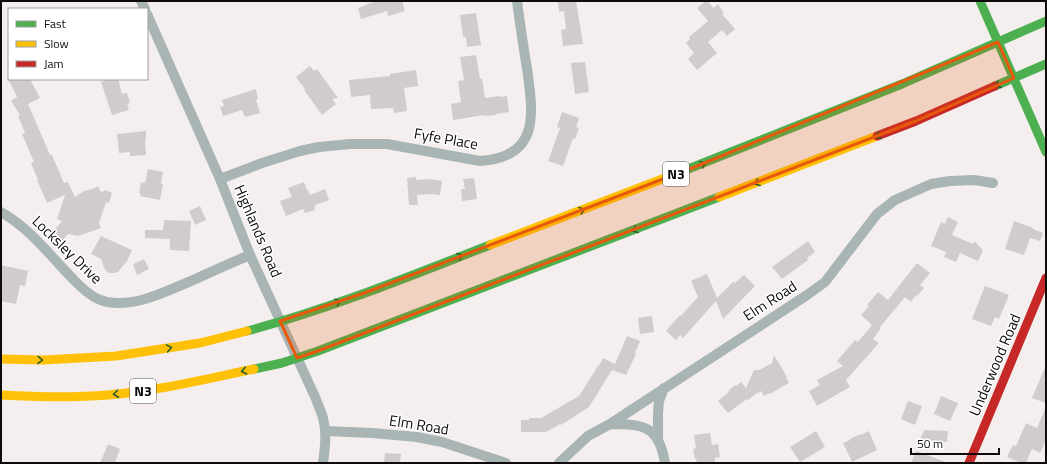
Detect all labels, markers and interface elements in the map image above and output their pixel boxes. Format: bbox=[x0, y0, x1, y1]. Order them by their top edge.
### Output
legend bbox=[8, 8, 148, 80]
text: Fast bbox=[44, 14, 67, 33]
text: Slow bbox=[44, 34, 69, 53]
text: Jam bbox=[44, 54, 64, 73]
one-way arrow bbox=[994, 80, 1002, 88]
street label: Fyfe Place bbox=[412, 122, 480, 155]
one-way arrow bbox=[874, 131, 881, 139]
one-way arrow bbox=[699, 161, 707, 169]
road number: N3 bbox=[663, 162, 689, 186]
one-way arrow bbox=[753, 179, 760, 187]
street label: Highlands Road bbox=[229, 181, 288, 281]
one-way arrow bbox=[578, 207, 585, 215]
street label: Locksley Drive bbox=[27, 210, 108, 289]
one-way arrow bbox=[632, 225, 639, 233]
one-way arrow bbox=[457, 253, 464, 261]
street label: Elm Road bbox=[738, 275, 801, 327]
one-way arrow bbox=[335, 298, 342, 306]
street label: Underwood Road bbox=[963, 310, 1026, 420]
one-way arrow bbox=[166, 344, 172, 353]
one-way arrow bbox=[37, 356, 43, 364]
one-way arrow bbox=[241, 366, 247, 374]
road number: N3 bbox=[130, 379, 156, 403]
one-way arrow bbox=[113, 389, 119, 398]
street label: Elm Road bbox=[388, 408, 451, 441]
scale bar bbox=[911, 430, 999, 456]
text: 50 m bbox=[917, 434, 943, 453]

